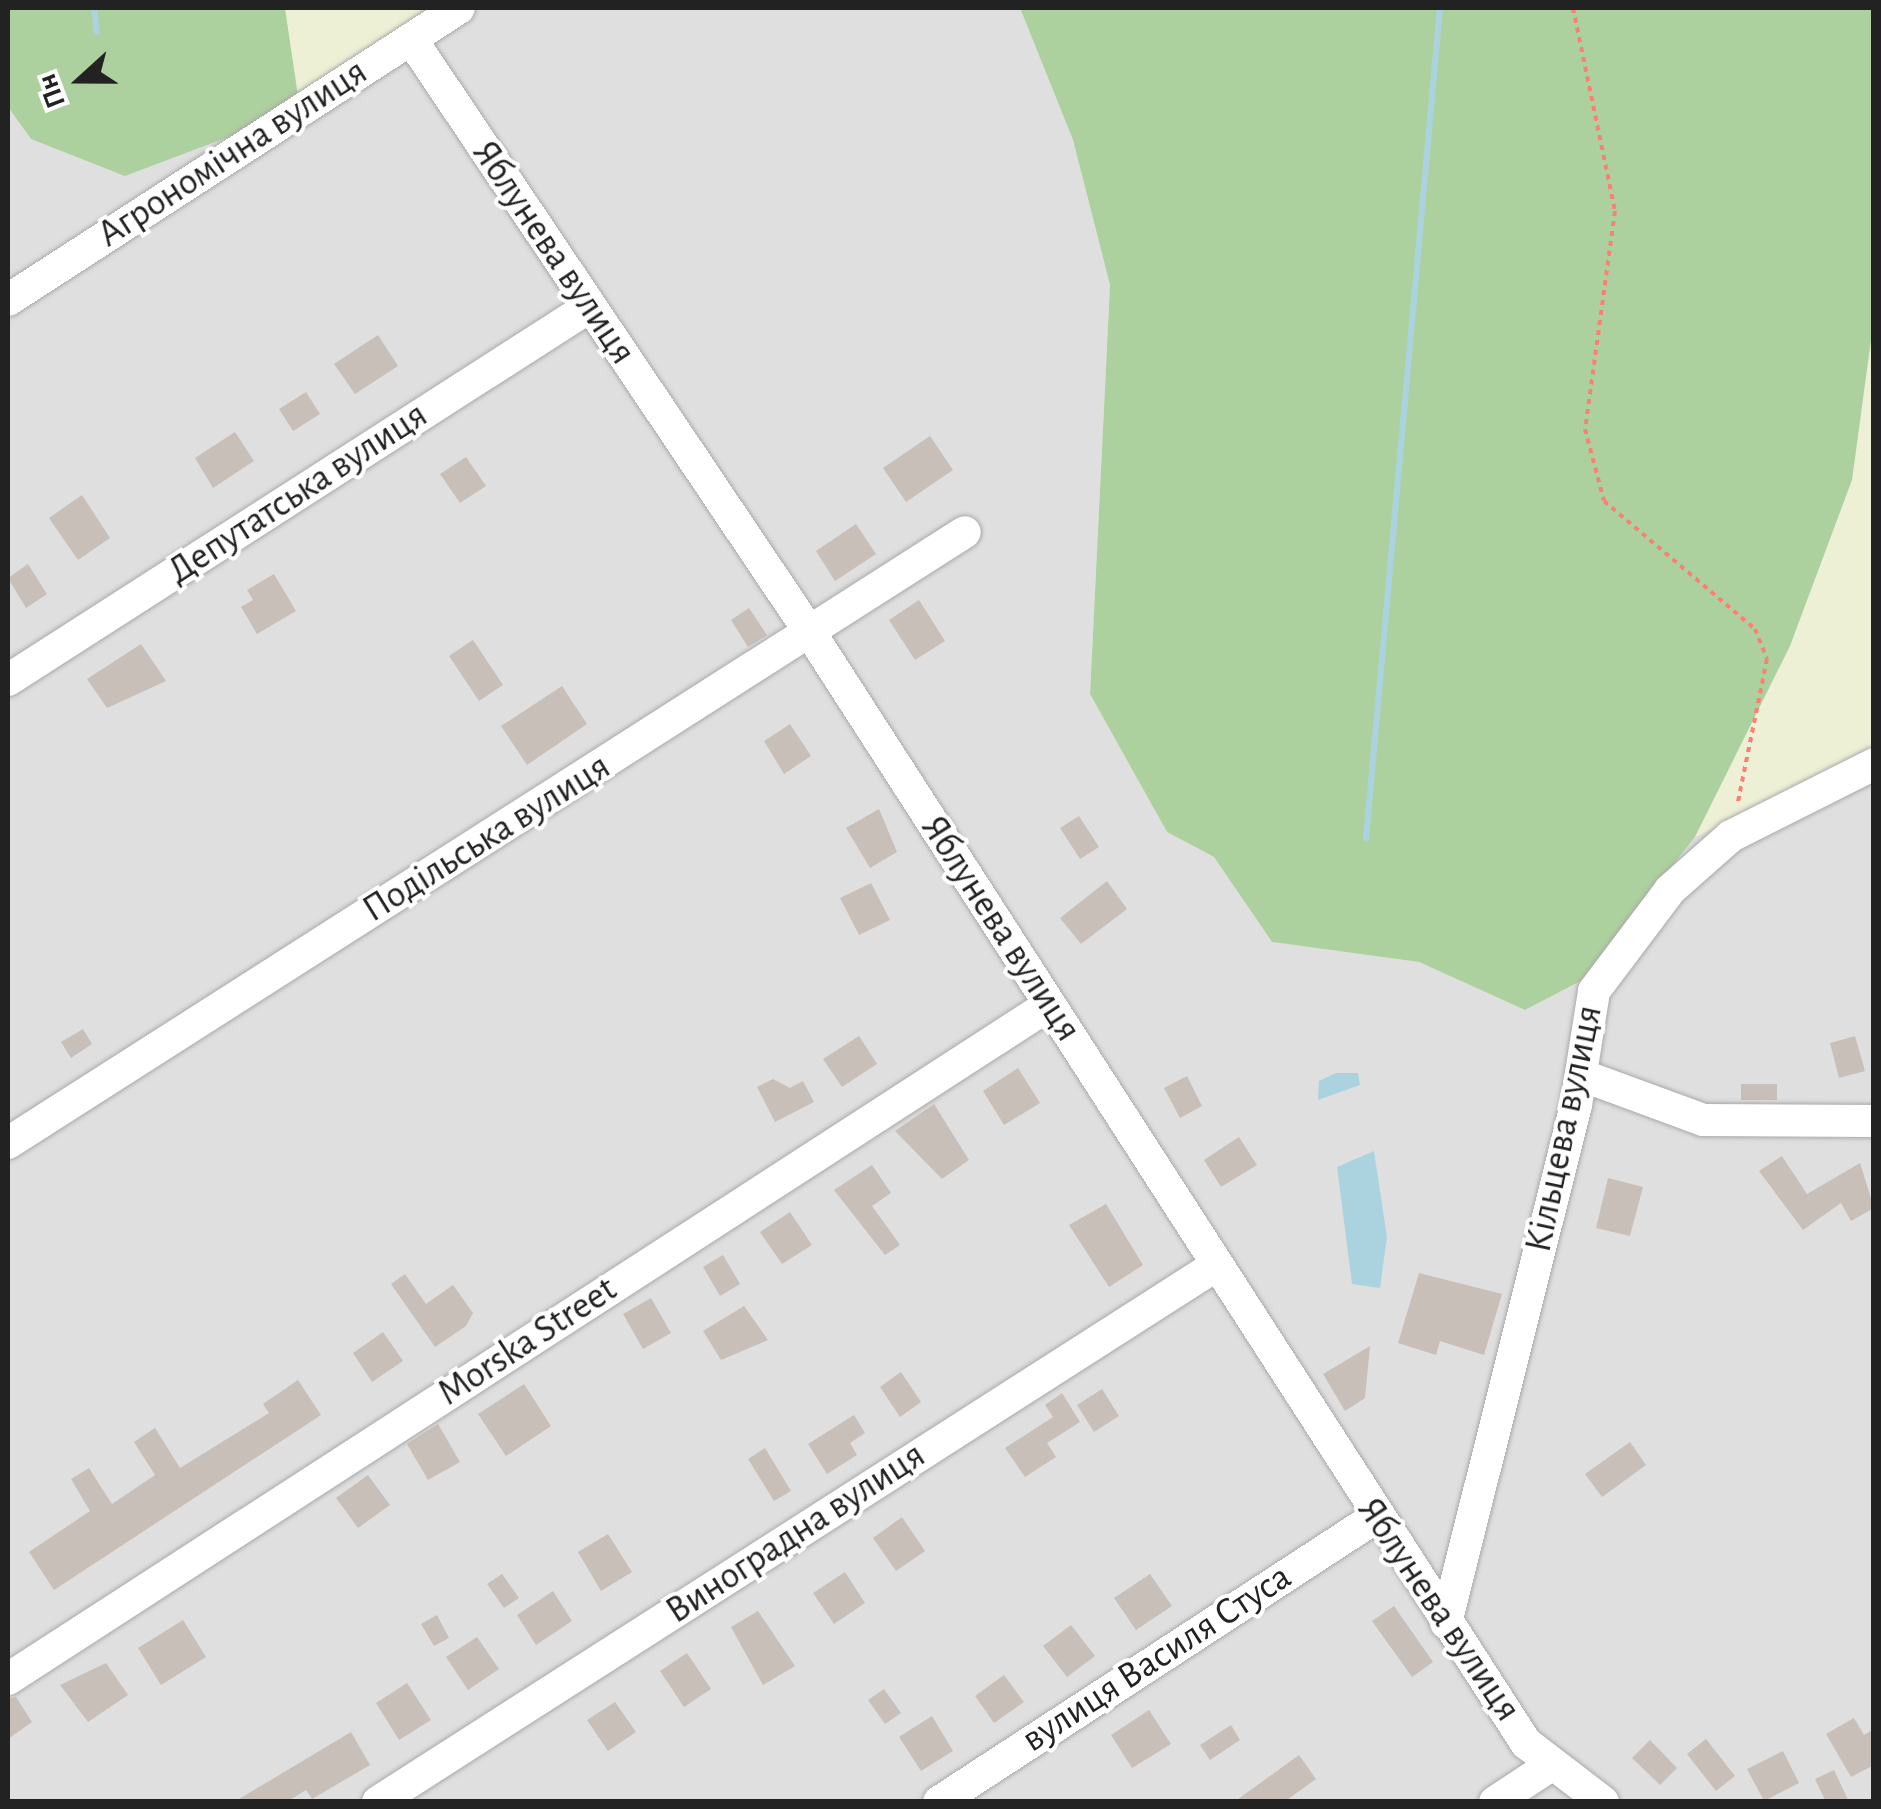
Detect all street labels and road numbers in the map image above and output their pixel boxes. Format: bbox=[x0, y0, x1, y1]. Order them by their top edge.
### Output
street label: Агрономічна вулиця bbox=[90, 50, 376, 258]
street label: Яблунева вулиця bbox=[461, 132, 645, 374]
street label: Депутатська вулиця bbox=[160, 393, 436, 595]
street label: Подільська вулиця bbox=[355, 745, 619, 933]
street label: Яблунева вулиця bbox=[910, 808, 1090, 1050]
street label: Кільцева вулиця bbox=[1517, 1001, 1613, 1257]
street label: Morska Street bbox=[430, 1267, 626, 1417]
street label: Виноградна вулиця bbox=[658, 1433, 934, 1635]
street label: Яблунева вулиця bbox=[1346, 1489, 1530, 1731]
street label: вулиця Василя Стуса bbox=[1014, 1555, 1300, 1763]

